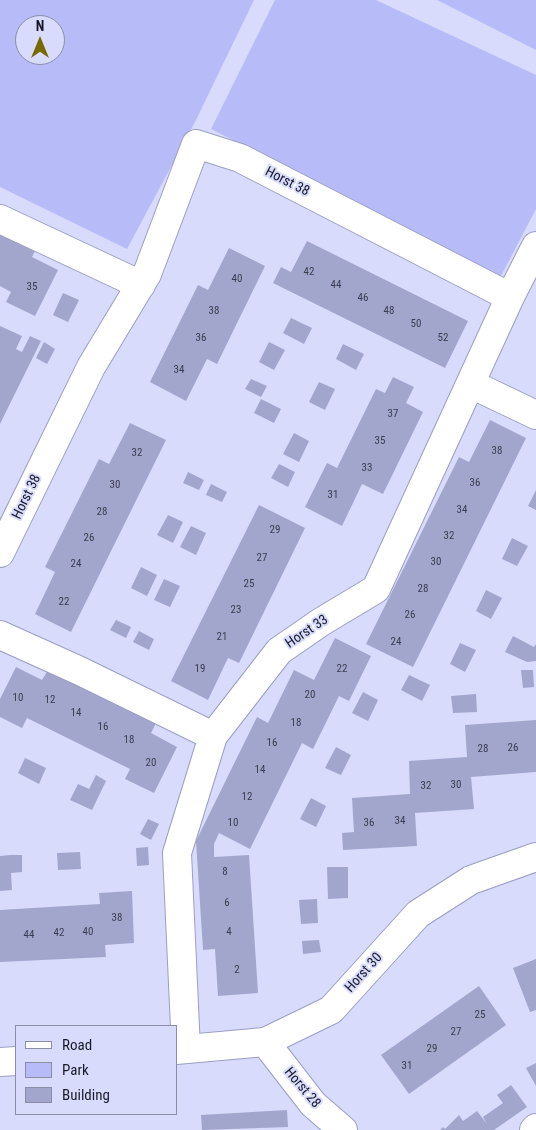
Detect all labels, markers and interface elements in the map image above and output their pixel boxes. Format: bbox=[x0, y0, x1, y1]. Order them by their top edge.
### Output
north arrow bbox=[15, 15, 65, 65]
text: N bbox=[36, 18, 44, 34]
street label: Horst 38 bbox=[262, 164, 312, 200]
house number: 42 bbox=[304, 265, 314, 279]
house number: 40 bbox=[232, 272, 242, 286]
house number: 44 bbox=[331, 278, 341, 292]
house number: 35 bbox=[27, 280, 37, 294]
house number: 46 bbox=[358, 291, 368, 305]
house number: 38 bbox=[209, 304, 219, 318]
house number: 48 bbox=[384, 304, 394, 318]
house number: 50 bbox=[411, 317, 421, 331]
house number: 36 bbox=[196, 331, 206, 345]
house number: 52 bbox=[438, 331, 448, 345]
house number: 34 bbox=[174, 363, 184, 377]
house number: 37 bbox=[388, 407, 398, 421]
house number: 35 bbox=[375, 434, 385, 448]
house number: 38 bbox=[492, 444, 502, 458]
house number: 32 bbox=[132, 446, 142, 460]
house number: 33 bbox=[362, 461, 372, 475]
street label: Horst 38 bbox=[9, 472, 45, 522]
house number: 36 bbox=[470, 476, 480, 490]
house number: 30 bbox=[110, 478, 120, 492]
house number: 31 bbox=[328, 488, 338, 502]
house number: 34 bbox=[457, 503, 467, 517]
house number: 28 bbox=[97, 505, 107, 519]
house number: 29 bbox=[270, 523, 280, 537]
house number: 32 bbox=[444, 529, 454, 543]
house number: 26 bbox=[84, 531, 94, 545]
house number: 27 bbox=[257, 551, 267, 565]
house number: 30 bbox=[431, 555, 441, 569]
house number: 24 bbox=[71, 557, 81, 571]
house number: 25 bbox=[244, 577, 254, 591]
house number: 28 bbox=[418, 582, 428, 596]
house number: 22 bbox=[59, 595, 69, 609]
house number: 23 bbox=[231, 603, 241, 617]
house number: 26 bbox=[405, 608, 415, 622]
street label: Horst 33 bbox=[283, 612, 331, 652]
house number: 21 bbox=[217, 630, 227, 644]
house number: 24 bbox=[391, 635, 401, 649]
house number: 19 bbox=[195, 662, 205, 676]
house number: 22 bbox=[337, 662, 347, 676]
house number: 20 bbox=[305, 688, 315, 702]
house number: 10 bbox=[13, 691, 23, 705]
house number: 12 bbox=[45, 693, 55, 707]
house number: 14 bbox=[71, 706, 81, 720]
house number: 18 bbox=[291, 716, 301, 730]
house number: 16 bbox=[98, 720, 108, 734]
house number: 18 bbox=[124, 733, 134, 747]
house number: 16 bbox=[267, 736, 277, 750]
house number: 26 bbox=[508, 741, 518, 755]
house number: 28 bbox=[478, 742, 488, 756]
house number: 20 bbox=[146, 756, 156, 770]
house number: 14 bbox=[255, 763, 265, 777]
house number: 30 bbox=[451, 778, 461, 792]
house number: 32 bbox=[421, 779, 431, 793]
house number: 12 bbox=[242, 790, 252, 804]
house number: 34 bbox=[395, 814, 405, 828]
house number: 10 bbox=[228, 816, 238, 830]
house number: 36 bbox=[364, 816, 374, 830]
house number: 8 bbox=[222, 865, 228, 879]
house number: 6 bbox=[224, 896, 230, 910]
house number: 38 bbox=[112, 911, 122, 925]
house number: 40 bbox=[83, 925, 93, 939]
house number: 4 bbox=[226, 925, 232, 939]
house number: 42 bbox=[54, 926, 64, 940]
house number: 44 bbox=[24, 928, 34, 942]
street label: Horst 30 bbox=[342, 950, 386, 996]
house number: 2 bbox=[234, 963, 240, 977]
house number: 25 bbox=[475, 1008, 485, 1022]
legend bbox=[15, 1025, 178, 1115]
house number: 27 bbox=[451, 1025, 461, 1039]
text: Road bbox=[62, 1036, 92, 1054]
house number: 29 bbox=[427, 1042, 437, 1056]
house number: 31 bbox=[402, 1059, 412, 1073]
text: Park bbox=[62, 1061, 89, 1079]
street label: Horst 28 bbox=[280, 1064, 324, 1112]
text: Building bbox=[62, 1086, 110, 1104]

